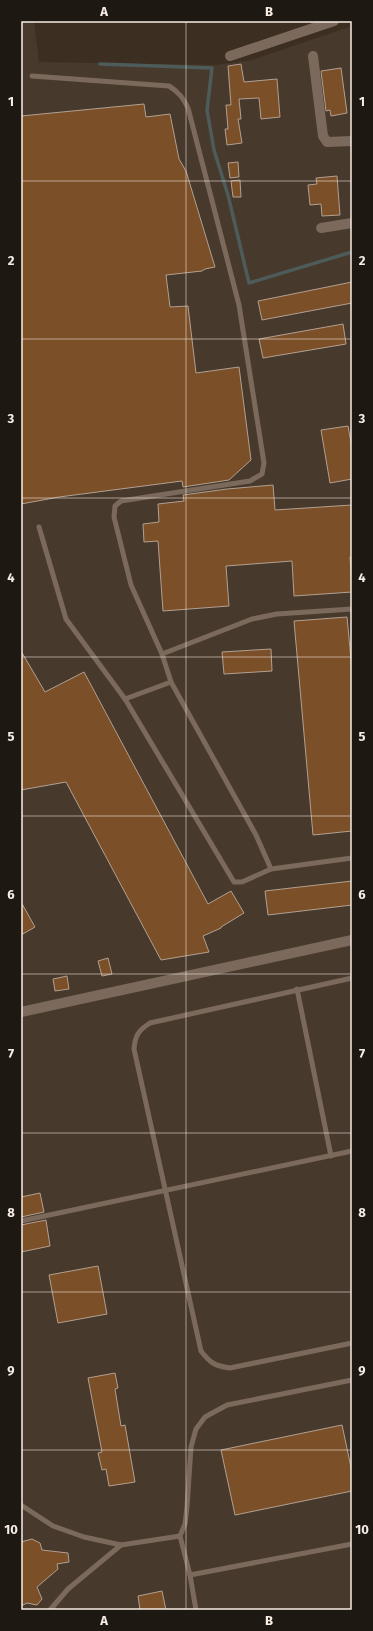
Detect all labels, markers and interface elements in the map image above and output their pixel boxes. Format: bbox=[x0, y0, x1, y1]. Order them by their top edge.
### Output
text: A bbox=[99, 4, 108, 19]
text: B bbox=[265, 4, 273, 19]
text: 1 bbox=[8, 94, 14, 109]
text: 1 bbox=[359, 94, 365, 109]
text: 2 bbox=[8, 253, 15, 268]
text: 2 bbox=[359, 253, 366, 268]
text: 3 bbox=[7, 411, 15, 426]
text: 3 bbox=[358, 411, 366, 426]
text: 4 bbox=[7, 570, 15, 585]
text: 4 bbox=[358, 570, 366, 585]
text: 5 bbox=[8, 729, 15, 744]
text: 5 bbox=[359, 729, 366, 744]
text: 6 bbox=[7, 887, 15, 902]
text: 6 bbox=[358, 887, 366, 902]
text: 7 bbox=[8, 1046, 14, 1061]
text: 7 bbox=[359, 1046, 365, 1061]
text: 8 bbox=[7, 1205, 15, 1220]
text: 8 bbox=[358, 1205, 366, 1220]
text: 9 bbox=[7, 1363, 15, 1378]
text: 9 bbox=[358, 1363, 366, 1378]
text: 10 bbox=[4, 1522, 18, 1537]
text: 10 bbox=[355, 1522, 369, 1537]
text: A bbox=[99, 1613, 108, 1628]
text: B bbox=[265, 1613, 273, 1628]

